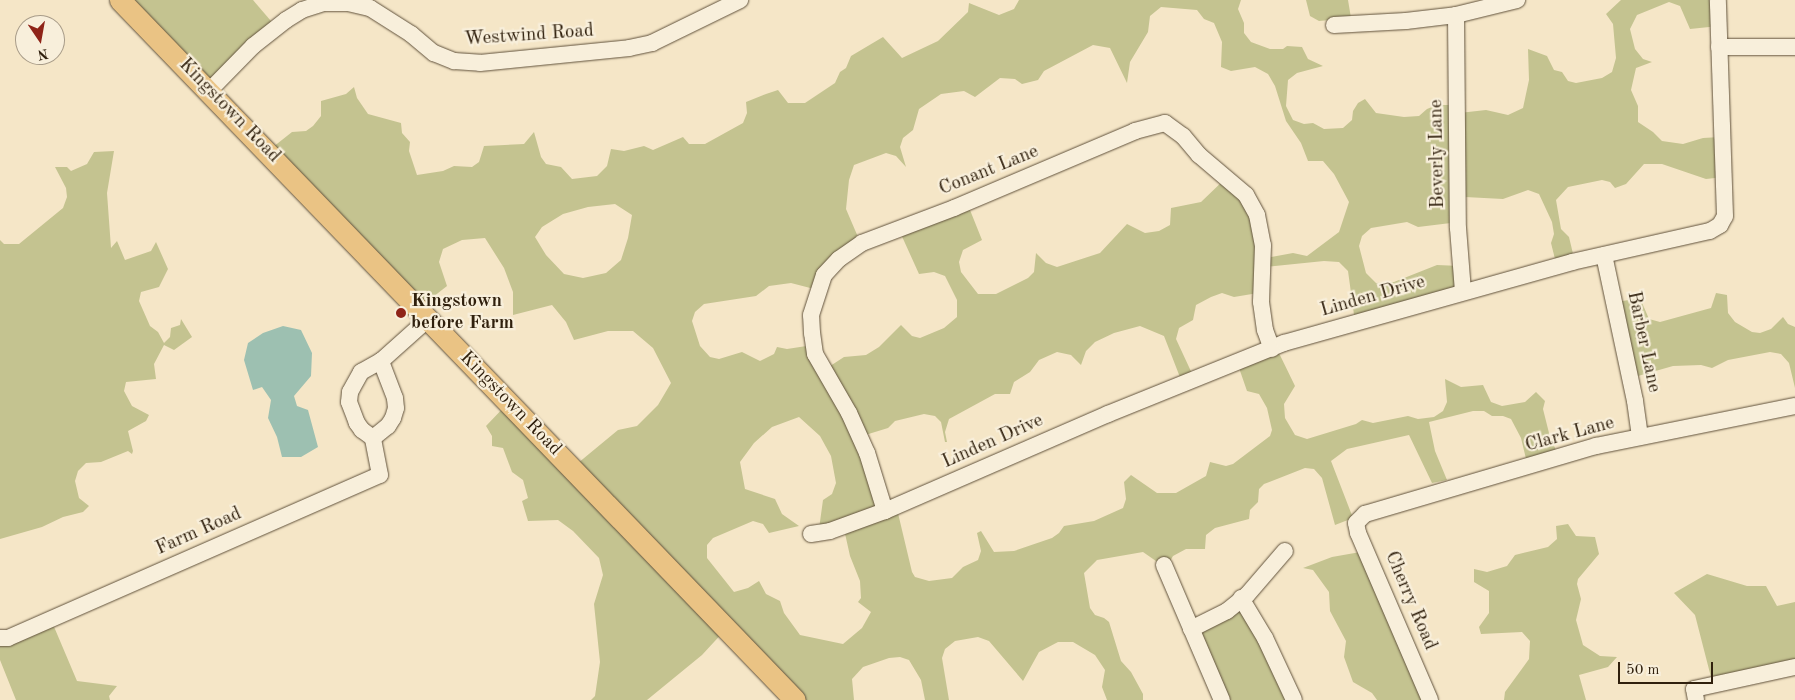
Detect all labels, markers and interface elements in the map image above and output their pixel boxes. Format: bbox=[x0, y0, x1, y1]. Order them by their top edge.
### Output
north arrow bbox=[15, 15, 65, 65]
street label: Westwind Road bbox=[463, 20, 595, 52]
text: N bbox=[36, 46, 50, 62]
street label: Kingstown Road bbox=[173, 54, 285, 168]
street label: Beverly Lane bbox=[1426, 99, 1450, 209]
street label: Conant Lane bbox=[936, 141, 1042, 201]
street label: Linden Drive bbox=[1318, 271, 1428, 323]
street label: Barber Lane bbox=[1621, 289, 1665, 395]
place label: Kingstown before Farm bbox=[411, 291, 514, 335]
marker: Kingstown before Farm bbox=[395, 307, 407, 319]
street label: Kingstown Road bbox=[454, 347, 566, 461]
street label: Linden Drive bbox=[939, 410, 1047, 474]
street label: Clark Lane bbox=[1523, 412, 1617, 458]
street label: Farm Road bbox=[153, 503, 245, 561]
street label: Cherry Road bbox=[1379, 548, 1441, 654]
scale bar bbox=[1620, 652, 1715, 684]
text: 50 m bbox=[1626, 663, 1660, 678]

